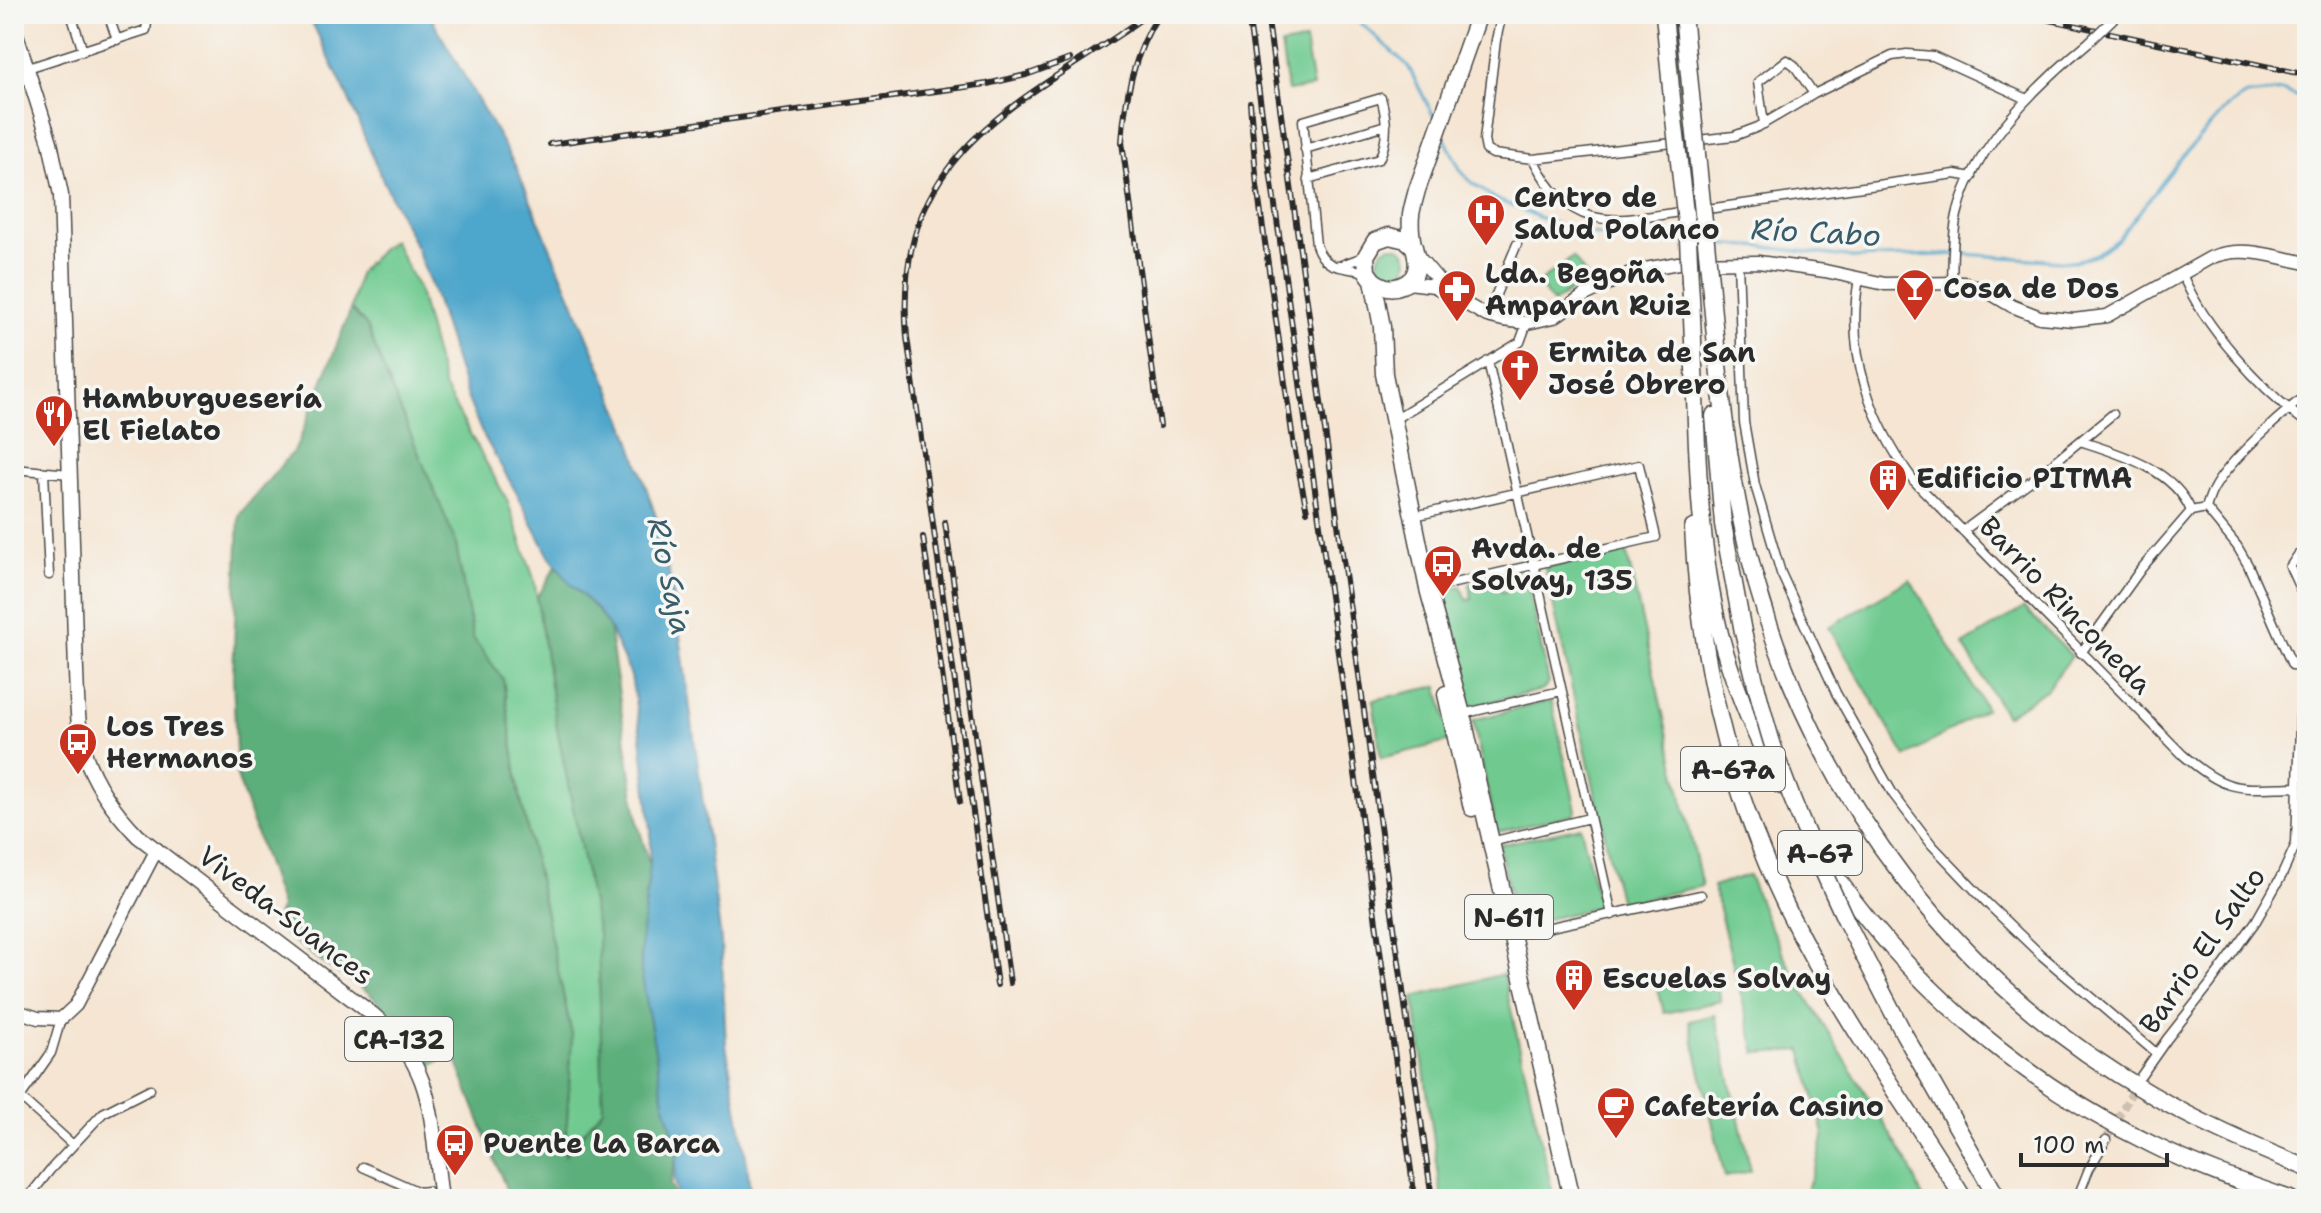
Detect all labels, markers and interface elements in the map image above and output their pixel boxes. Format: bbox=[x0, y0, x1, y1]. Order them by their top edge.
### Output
place label: Centro de Salud Polanco bbox=[1514, 178, 1720, 248]
hospital icon: Centro de Salud Polanco bbox=[1465, 192, 1507, 247]
water label: Río Cabo bbox=[1750, 208, 1882, 256]
place label: Lda. Begoña Amparan Ruiz bbox=[1485, 254, 1692, 324]
bar icon: Cosa de Dos bbox=[1894, 267, 1936, 322]
pharmacy icon: Lda. Begoña Amparan Ruiz bbox=[1436, 268, 1478, 323]
place label: Cosa de Dos bbox=[1943, 269, 2119, 307]
place label: Ermita de San José Obrero bbox=[1548, 333, 1756, 403]
church icon: Ermita de San José Obrero bbox=[1499, 347, 1541, 402]
place label: Hamburguesería El Fielato bbox=[82, 379, 322, 449]
restaurant icon: Hamburguesería El Fielato bbox=[33, 393, 75, 448]
building icon: Edificio PITMA bbox=[1867, 457, 1909, 512]
place label: Edificio PITMA bbox=[1916, 459, 2132, 497]
street label: Barrio Rinconeda bbox=[1971, 508, 2161, 702]
water label: Río Saja bbox=[638, 514, 702, 638]
place label: Avda. de Solvay, 135 bbox=[1471, 529, 1633, 599]
bus stop icon: Avda. de Solvay, 135 bbox=[1422, 543, 1464, 598]
place label: Los Tres Hermanos bbox=[106, 707, 253, 777]
bus stop icon: Los Tres Hermanos bbox=[57, 721, 99, 776]
road number: A-67a bbox=[1681, 747, 1785, 791]
road number: A-67 bbox=[1778, 831, 1862, 875]
street label: Viveda-Suances bbox=[191, 837, 381, 993]
street label: Barrio El Salto bbox=[2130, 859, 2274, 1041]
road number: N-611 bbox=[1465, 895, 1553, 939]
building icon: Escuelas Solvay bbox=[1553, 957, 1595, 1012]
place label: Escuelas Solvay bbox=[1602, 959, 1831, 997]
road number: CA-132 bbox=[345, 1017, 453, 1061]
cafe icon: Cafetería Casino bbox=[1595, 1085, 1637, 1140]
place label: Cafetería Casino bbox=[1644, 1087, 1884, 1125]
scale bar bbox=[2021, 1117, 2167, 1167]
bus stop icon: Puente La Barca bbox=[434, 1122, 476, 1177]
place label: Puente La Barca bbox=[483, 1124, 720, 1162]
text: 100 m bbox=[2033, 1129, 2105, 1161]

